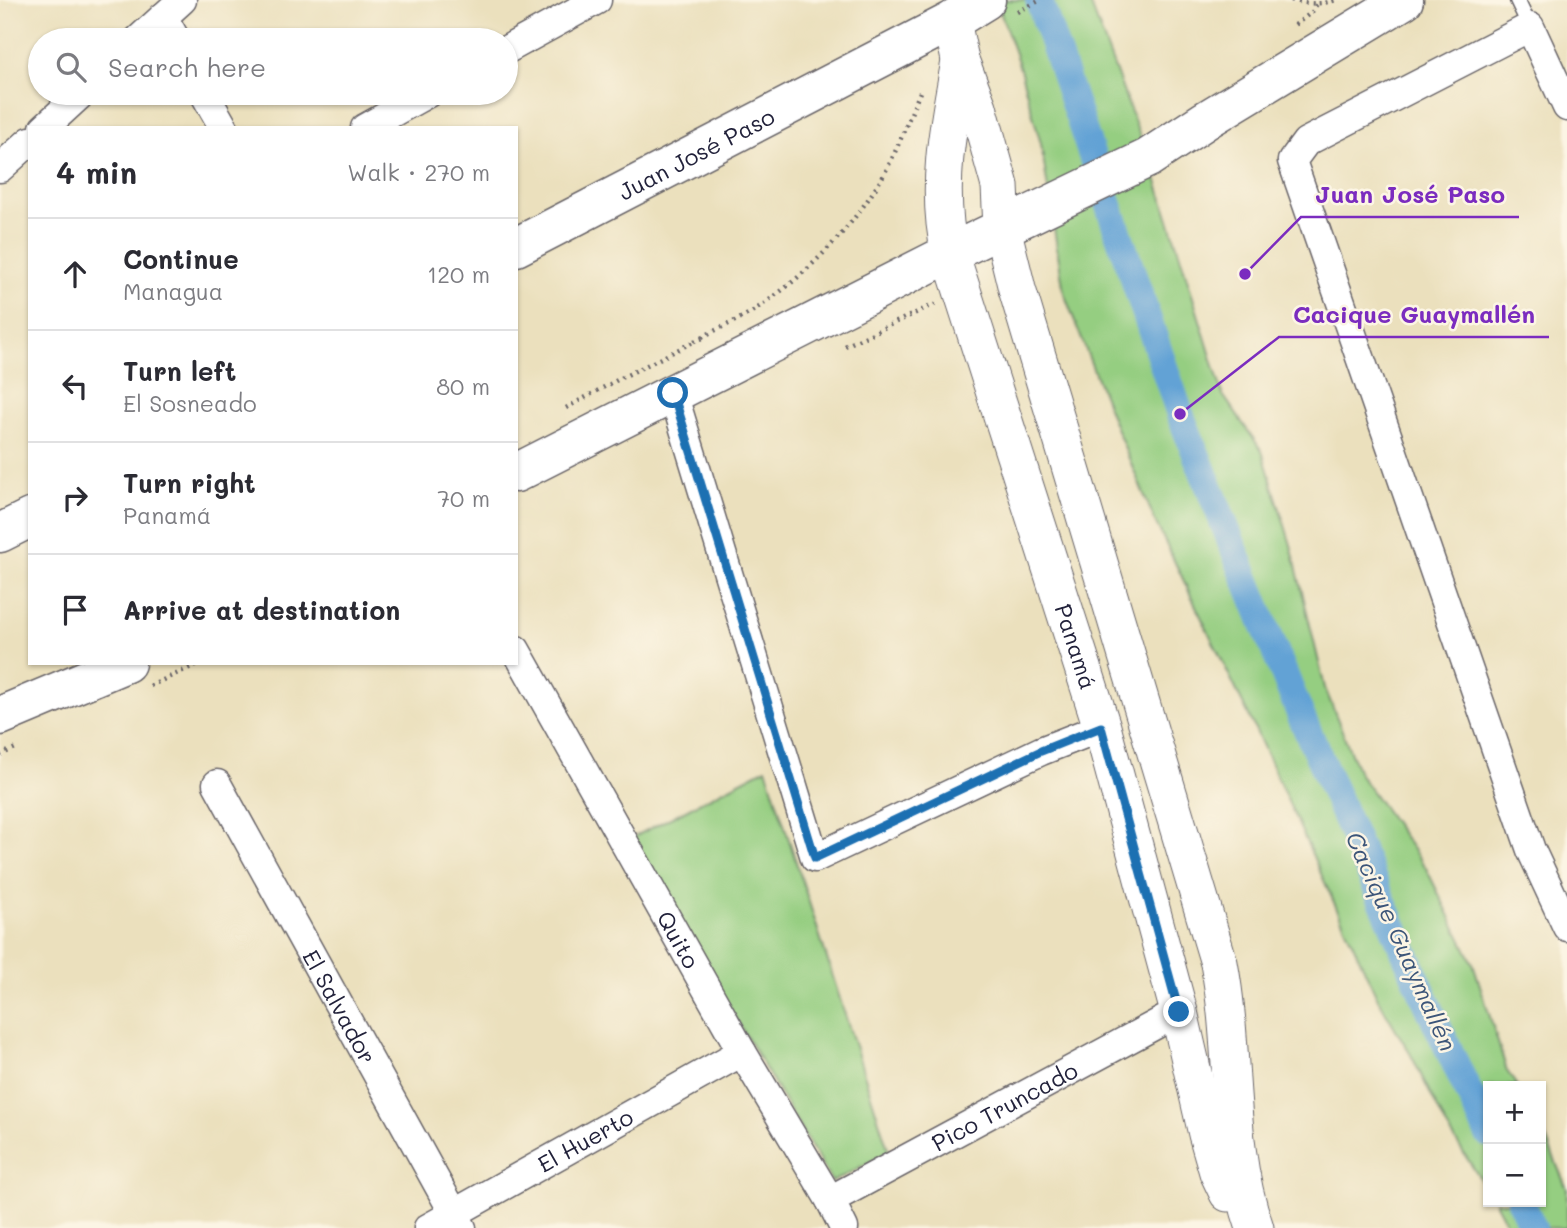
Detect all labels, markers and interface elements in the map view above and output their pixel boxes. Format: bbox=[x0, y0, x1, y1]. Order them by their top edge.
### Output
search box bbox=[28, 28, 518, 105]
icon: search bbox=[52, 48, 90, 86]
text: Search here bbox=[108, 50, 266, 84]
street label: Juan José Paso bbox=[613, 101, 779, 206]
text: 4 min bbox=[56, 152, 137, 192]
text: Walk · 270 m bbox=[347, 157, 490, 187]
callout: Juan José Paso bbox=[1301, 172, 1519, 217]
text: Juan José Paso bbox=[1315, 178, 1505, 209]
text: Continue bbox=[123, 242, 239, 276]
icon: ahead bbox=[56, 255, 94, 293]
text: 120 m bbox=[427, 259, 490, 289]
text: Managua bbox=[123, 276, 223, 306]
callout: Cacique Guaymallén bbox=[1279, 292, 1549, 337]
text: Cacique Guaymallén bbox=[1293, 298, 1535, 329]
text: Turn left bbox=[123, 354, 236, 388]
icon: left bbox=[56, 367, 94, 405]
text: 80 m bbox=[436, 371, 490, 401]
route start bbox=[657, 377, 688, 408]
text: El Sosneado bbox=[123, 388, 257, 418]
text: Turn right bbox=[123, 466, 256, 500]
icon: right bbox=[56, 479, 94, 517]
text: 70 m bbox=[437, 483, 490, 513]
text: Panamá bbox=[123, 500, 211, 530]
icon: arrive bbox=[56, 591, 94, 629]
text: Arrive at destination bbox=[123, 593, 400, 627]
street label: Panamá bbox=[1048, 600, 1104, 693]
water label: Cacique Guaymallén bbox=[1340, 826, 1464, 1056]
street label: Quito bbox=[651, 905, 707, 974]
street label: El Salvador bbox=[296, 944, 383, 1069]
route end bbox=[1163, 996, 1194, 1027]
street label: Pico Truncado bbox=[926, 1055, 1083, 1158]
map controls bbox=[1483, 1081, 1546, 1207]
button: + bbox=[1483, 1081, 1546, 1144]
street label: El Huerto bbox=[532, 1101, 638, 1179]
button: − bbox=[1483, 1144, 1546, 1207]

